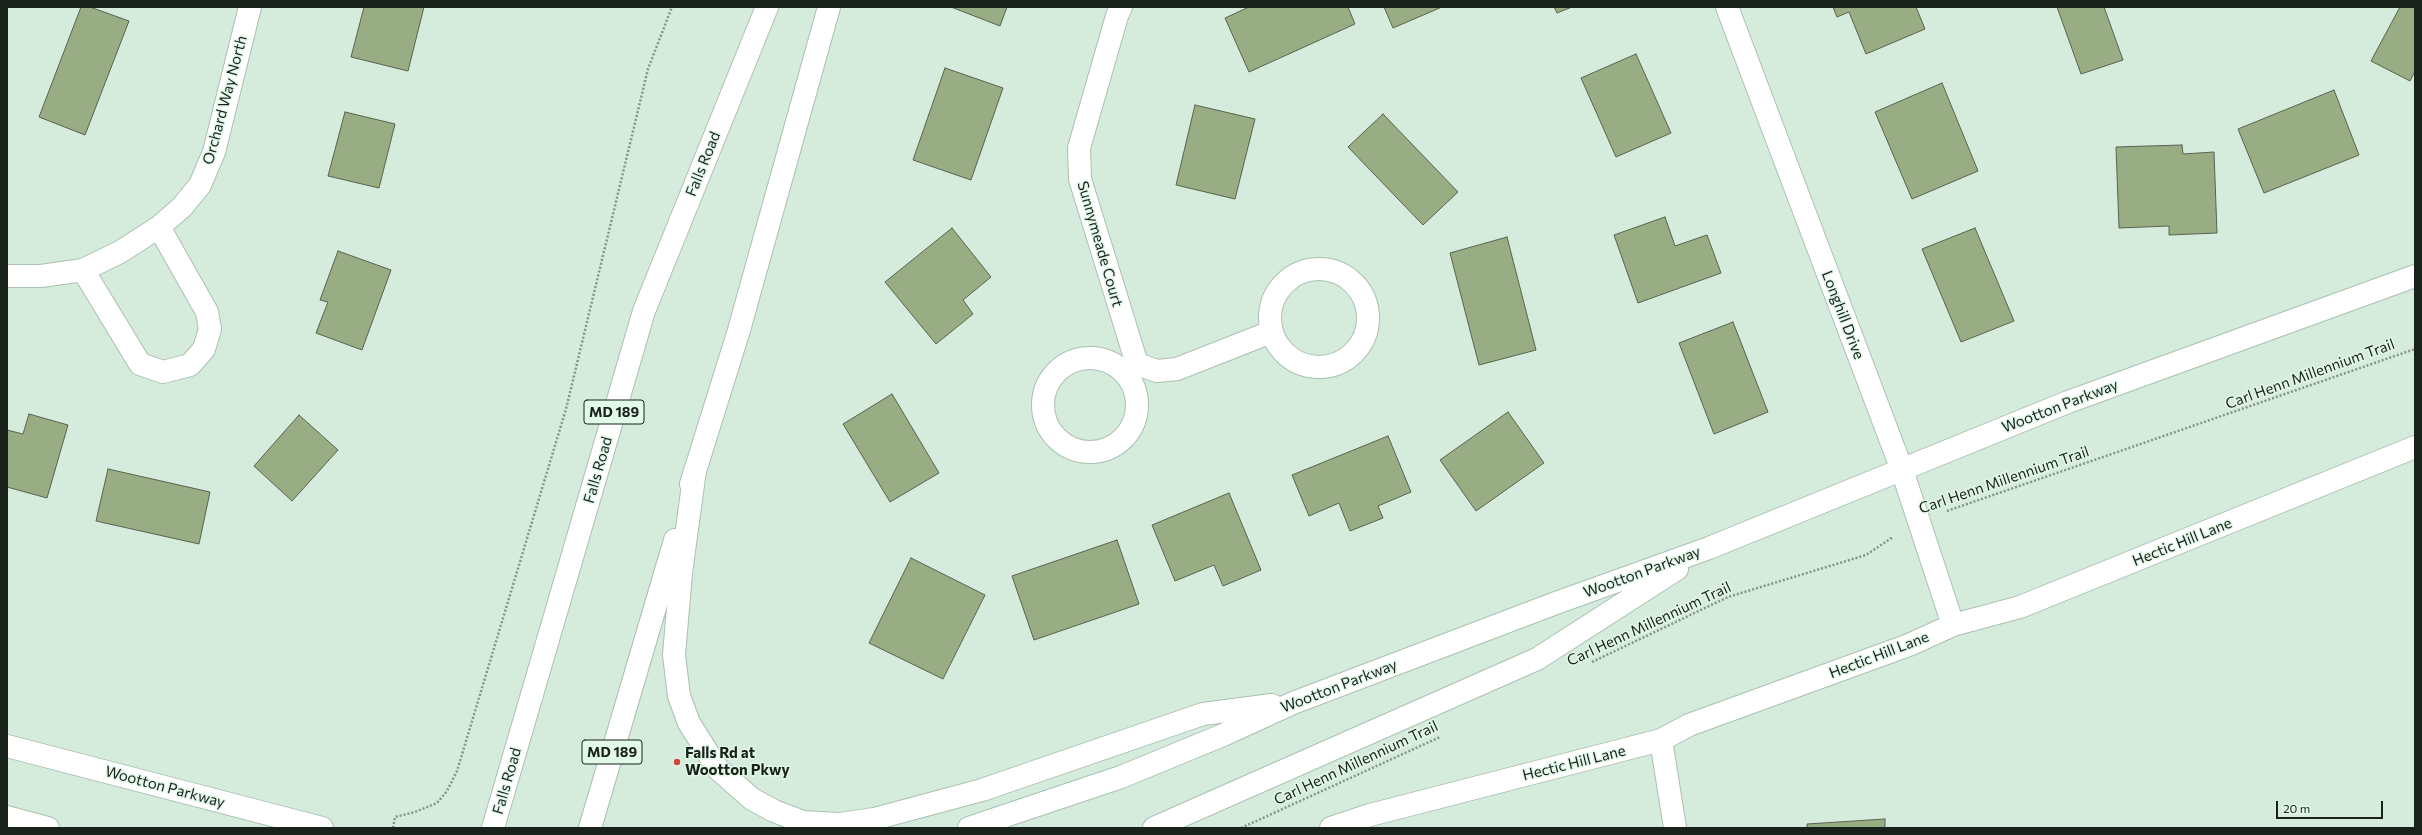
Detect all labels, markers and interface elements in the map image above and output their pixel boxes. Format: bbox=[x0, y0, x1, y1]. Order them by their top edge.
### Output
street label: Orchard Way North bbox=[199, 33, 251, 167]
street label: Falls Road bbox=[682, 129, 724, 199]
street label: Sunnymeade Court bbox=[1073, 179, 1127, 309]
street label: Longhill Drive bbox=[1818, 268, 1868, 362]
street label: Carl Henn Millennium Trail bbox=[2223, 335, 2397, 413]
street label: Wootton Parkway bbox=[1999, 375, 2121, 437]
road number: MD 189 bbox=[584, 400, 644, 424]
street label: Falls Road bbox=[580, 435, 616, 505]
street label: Carl Henn Millennium Trail bbox=[1917, 442, 2091, 518]
street label: Hectic Hill Lane bbox=[2130, 514, 2234, 570]
street label: Wootton Parkway bbox=[1581, 542, 1703, 602]
street label: Carl Henn Millennium Trail bbox=[1564, 578, 1734, 670]
street label: Hectic Hill Lane bbox=[1827, 628, 1931, 682]
street label: Wootton Parkway bbox=[1278, 655, 1400, 717]
street label: Carl Henn Millennium Trail bbox=[1271, 717, 1441, 809]
road number: MD 189 bbox=[582, 740, 642, 764]
street label: Hectic Hill Lane bbox=[1521, 742, 1627, 784]
place label: Falls Rd at Wootton Pkwy bbox=[685, 744, 790, 779]
street label: Falls Road bbox=[489, 746, 525, 816]
marker: Falls Rd at Wootton Pkwy bbox=[672, 757, 682, 767]
street label: Wootton Parkway bbox=[103, 762, 227, 812]
scale bar bbox=[2278, 793, 2385, 819]
text: 20 m bbox=[2283, 801, 2310, 815]

